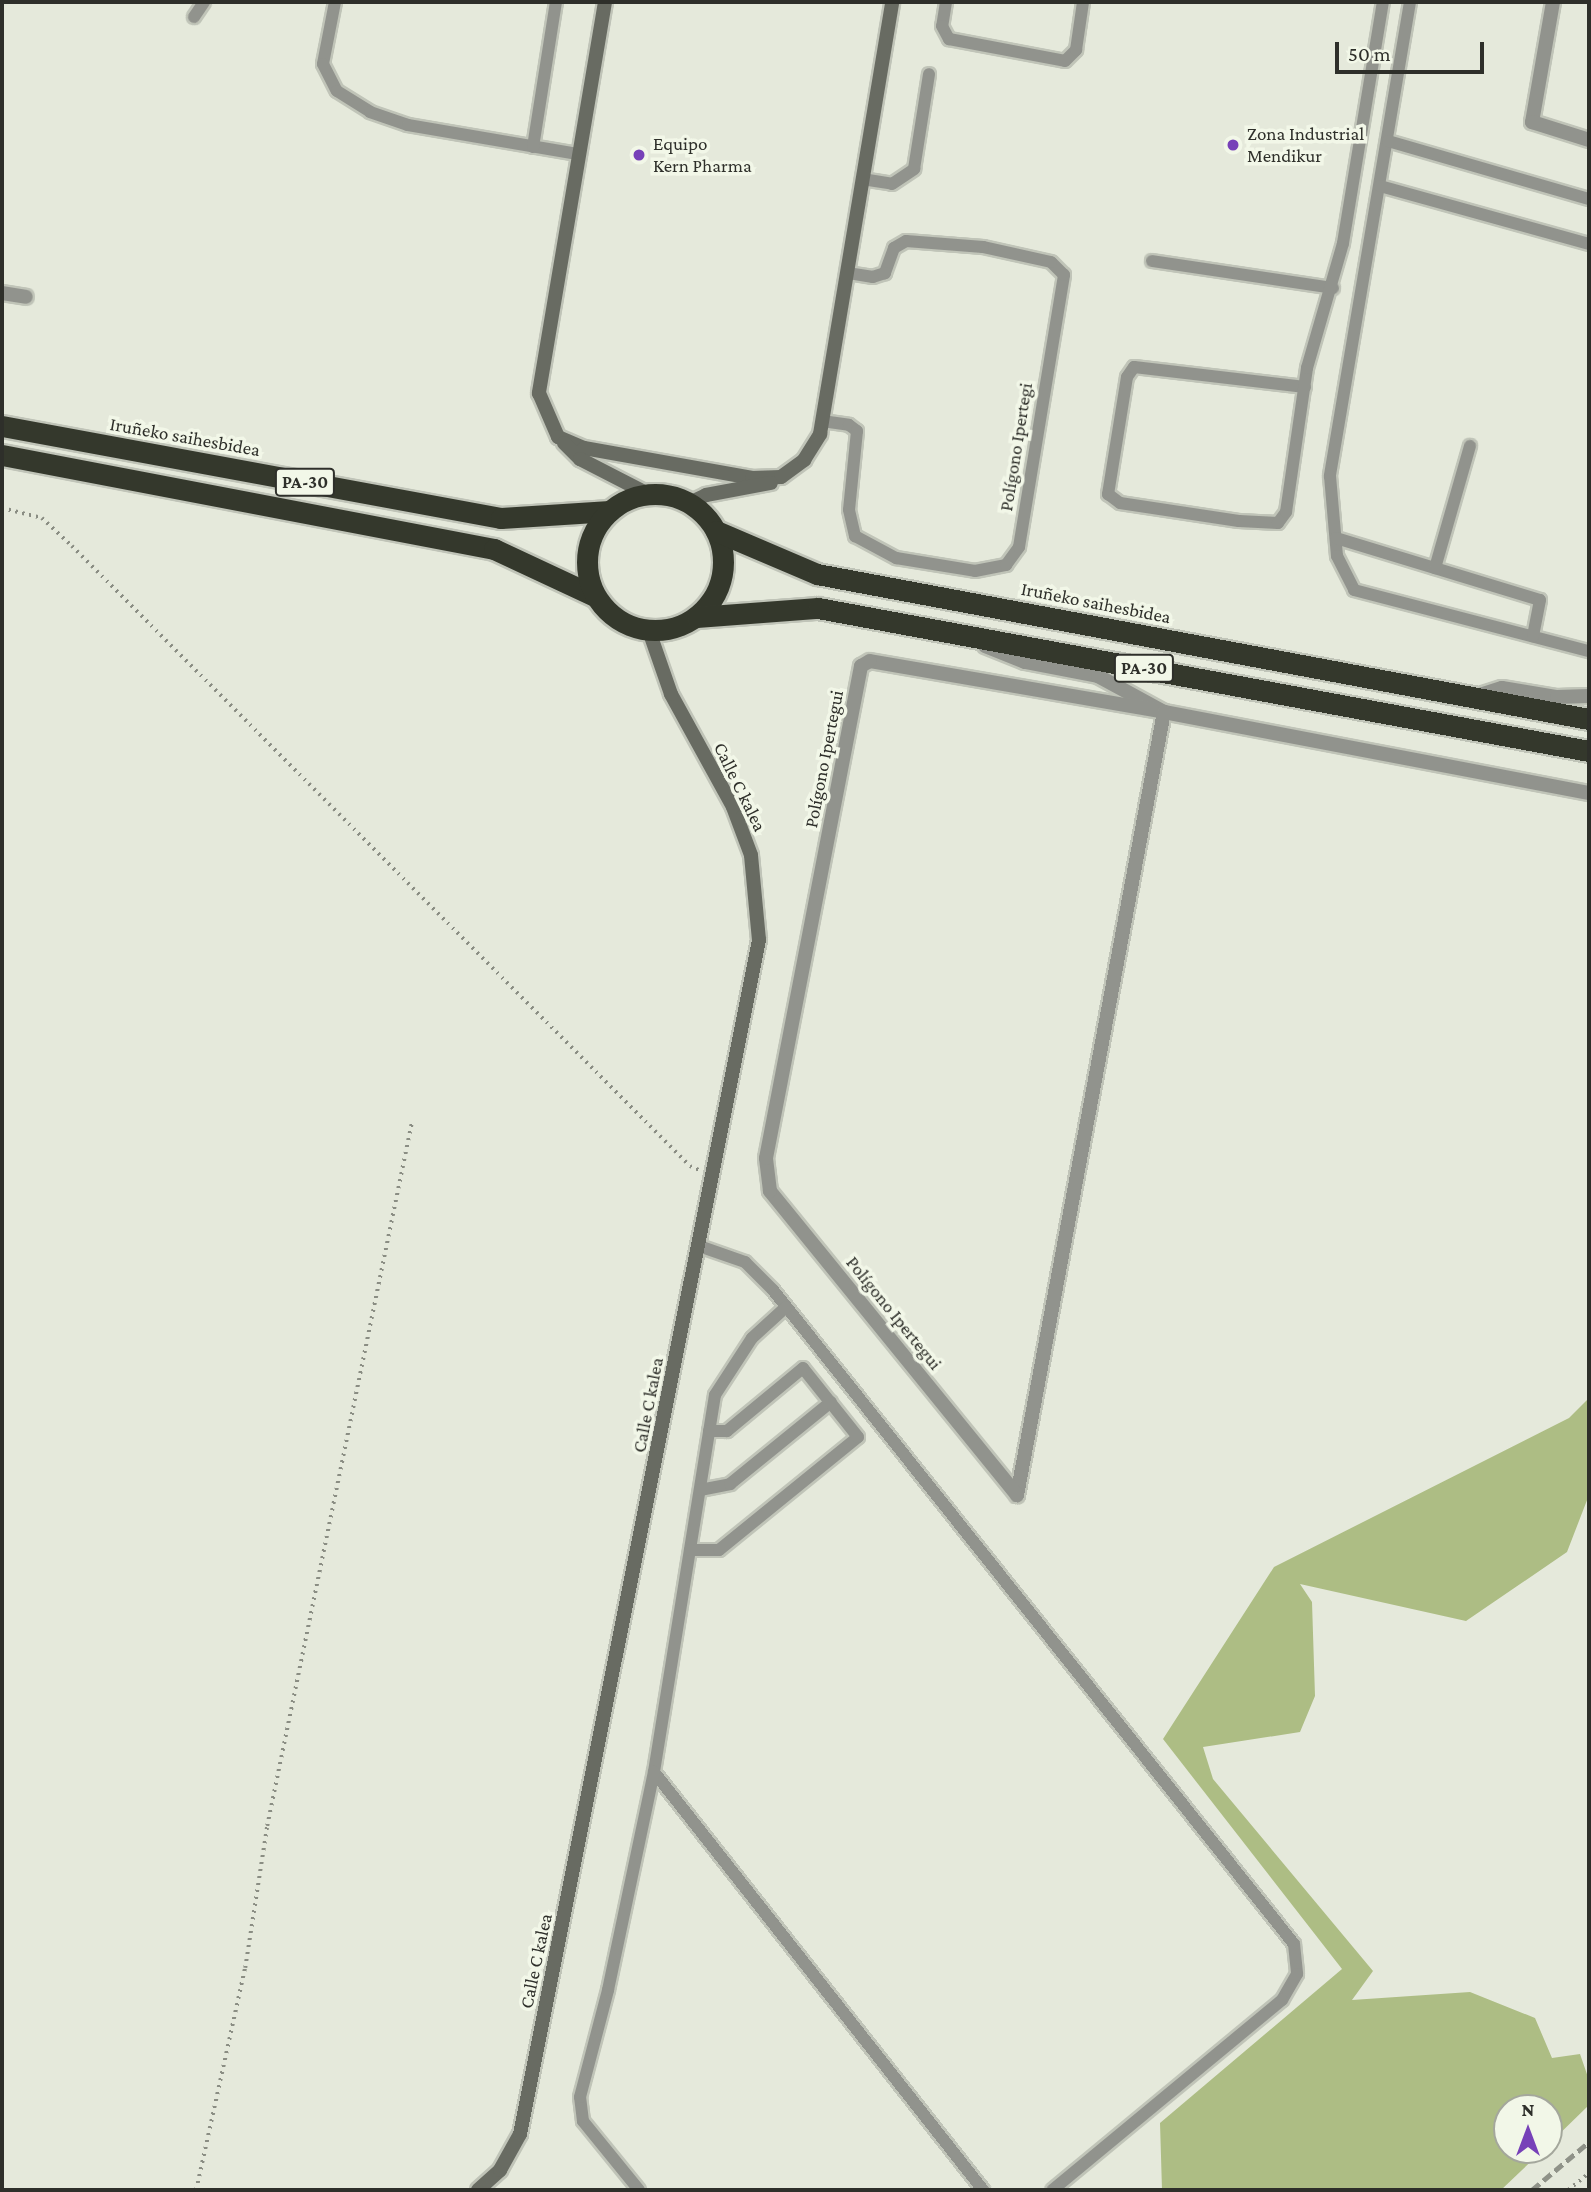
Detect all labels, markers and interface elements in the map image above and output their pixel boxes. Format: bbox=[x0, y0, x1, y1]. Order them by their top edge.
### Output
scale bar bbox=[1339, 28, 1488, 72]
text: 50 m bbox=[1348, 42, 1391, 66]
place label: Zona Industrial Mendikur bbox=[1247, 123, 1364, 167]
place label: Equipo Kern Pharma bbox=[653, 133, 752, 177]
marker: Zona Industrial Mendikur bbox=[1225, 137, 1241, 153]
marker: Equipo Kern Pharma bbox=[631, 147, 647, 163]
street label: Polígono Ipertegi bbox=[995, 381, 1037, 513]
street label: Iruñeko saihesbidea bbox=[108, 413, 262, 461]
road number: PA-30 bbox=[274, 468, 336, 496]
street label: Iruñeko saihesbidea bbox=[1019, 577, 1173, 629]
road number: PA-30 bbox=[1112, 654, 1176, 682]
street label: Polígono Ipertegui bbox=[799, 688, 849, 830]
street label: Calle C kalea bbox=[709, 739, 771, 835]
street label: Polígono Ipertegui bbox=[841, 1251, 947, 1375]
street label: Calle C kalea bbox=[628, 1355, 668, 1455]
street label: Calle C kalea bbox=[515, 1911, 557, 2011]
north arrow bbox=[1493, 2094, 1563, 2164]
text: N bbox=[1522, 2099, 1534, 2120]

